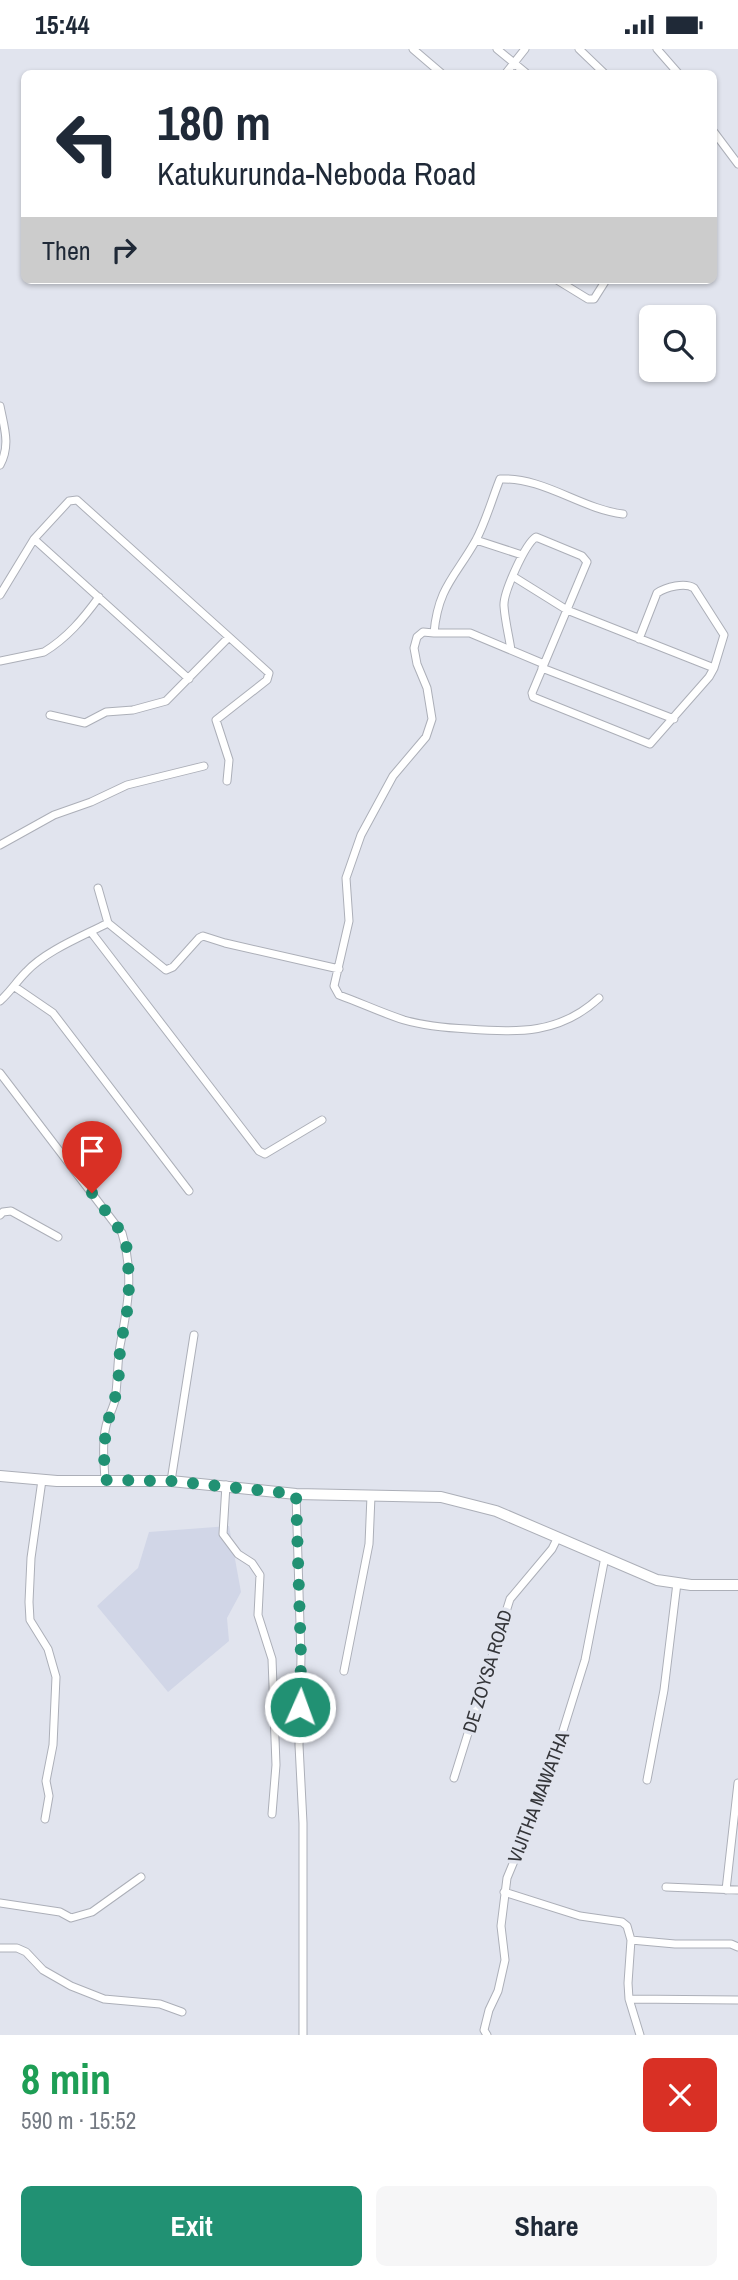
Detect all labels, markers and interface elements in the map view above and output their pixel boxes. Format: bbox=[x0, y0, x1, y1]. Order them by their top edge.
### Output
text: 15:44 bbox=[35, 7, 90, 42]
text: 180 m bbox=[157, 89, 271, 155]
icon: left bbox=[42, 98, 133, 189]
text: Katukurunda-Neboda Road bbox=[157, 152, 476, 195]
icon: right bbox=[105, 231, 143, 269]
text: Then bbox=[42, 233, 91, 268]
map controls bbox=[639, 305, 716, 382]
button: search bbox=[639, 305, 716, 382]
pin bbox=[62, 1121, 122, 1193]
icon: arrive bbox=[73, 1132, 111, 1170]
street label: DE ZOYSA ROAD bbox=[456, 1606, 518, 1736]
position arrow bbox=[263, 1670, 337, 1744]
street label: VIJITHA MAWATHA bbox=[501, 1727, 575, 1866]
text: 8 min bbox=[21, 2051, 111, 2107]
button: close bbox=[643, 2058, 717, 2132]
text: 590 m · 15:52 bbox=[21, 2105, 136, 2136]
button: Exit bbox=[21, 2186, 362, 2266]
button: Share bbox=[376, 2186, 717, 2266]

